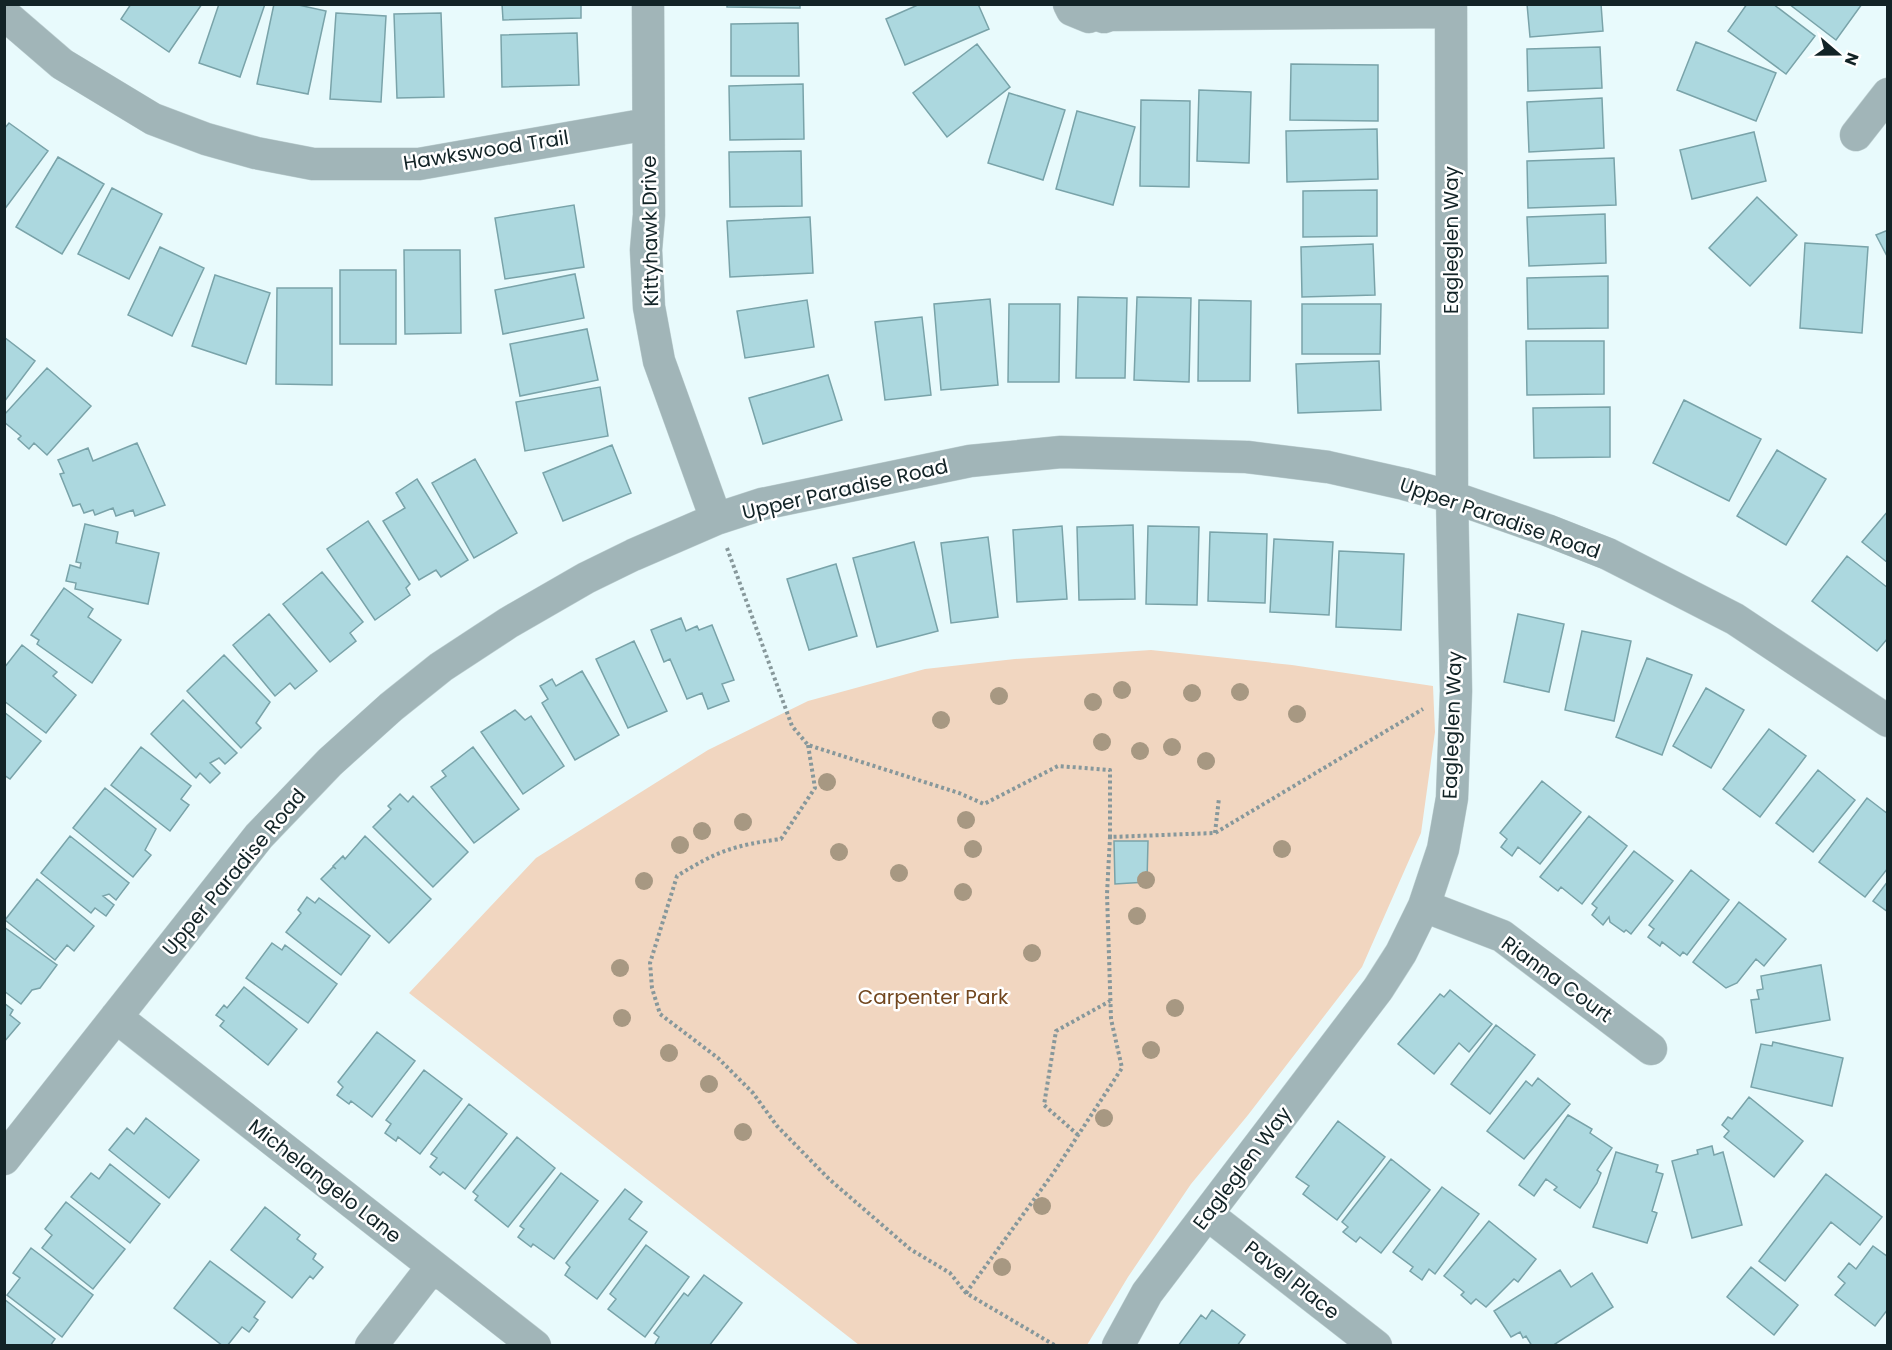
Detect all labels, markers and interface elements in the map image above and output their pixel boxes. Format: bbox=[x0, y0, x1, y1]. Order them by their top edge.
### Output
north arrow bbox=[1808, 24, 1868, 84]
text: N bbox=[1839, 49, 1864, 69]
street label: Hawkswood Trail bbox=[401, 123, 571, 177]
street label: Kittyhawk Drive bbox=[635, 155, 665, 307]
street label: Eagleglen Way bbox=[1437, 166, 1465, 314]
street label: Upper Paradise Road bbox=[739, 452, 951, 526]
street label: Upper Paradise Road bbox=[1396, 471, 1604, 565]
street label: Eagleglen Way bbox=[1435, 651, 1469, 799]
street label: Upper Paradise Road bbox=[156, 782, 312, 962]
street label: Rianna Court bbox=[1496, 929, 1618, 1029]
park label: Carpenter Park bbox=[858, 983, 1009, 1011]
street label: Eagleglen Way bbox=[1186, 1101, 1298, 1235]
street label: Michelangelo Lane bbox=[243, 1112, 407, 1250]
street label: Pavel Place bbox=[1239, 1234, 1345, 1326]

